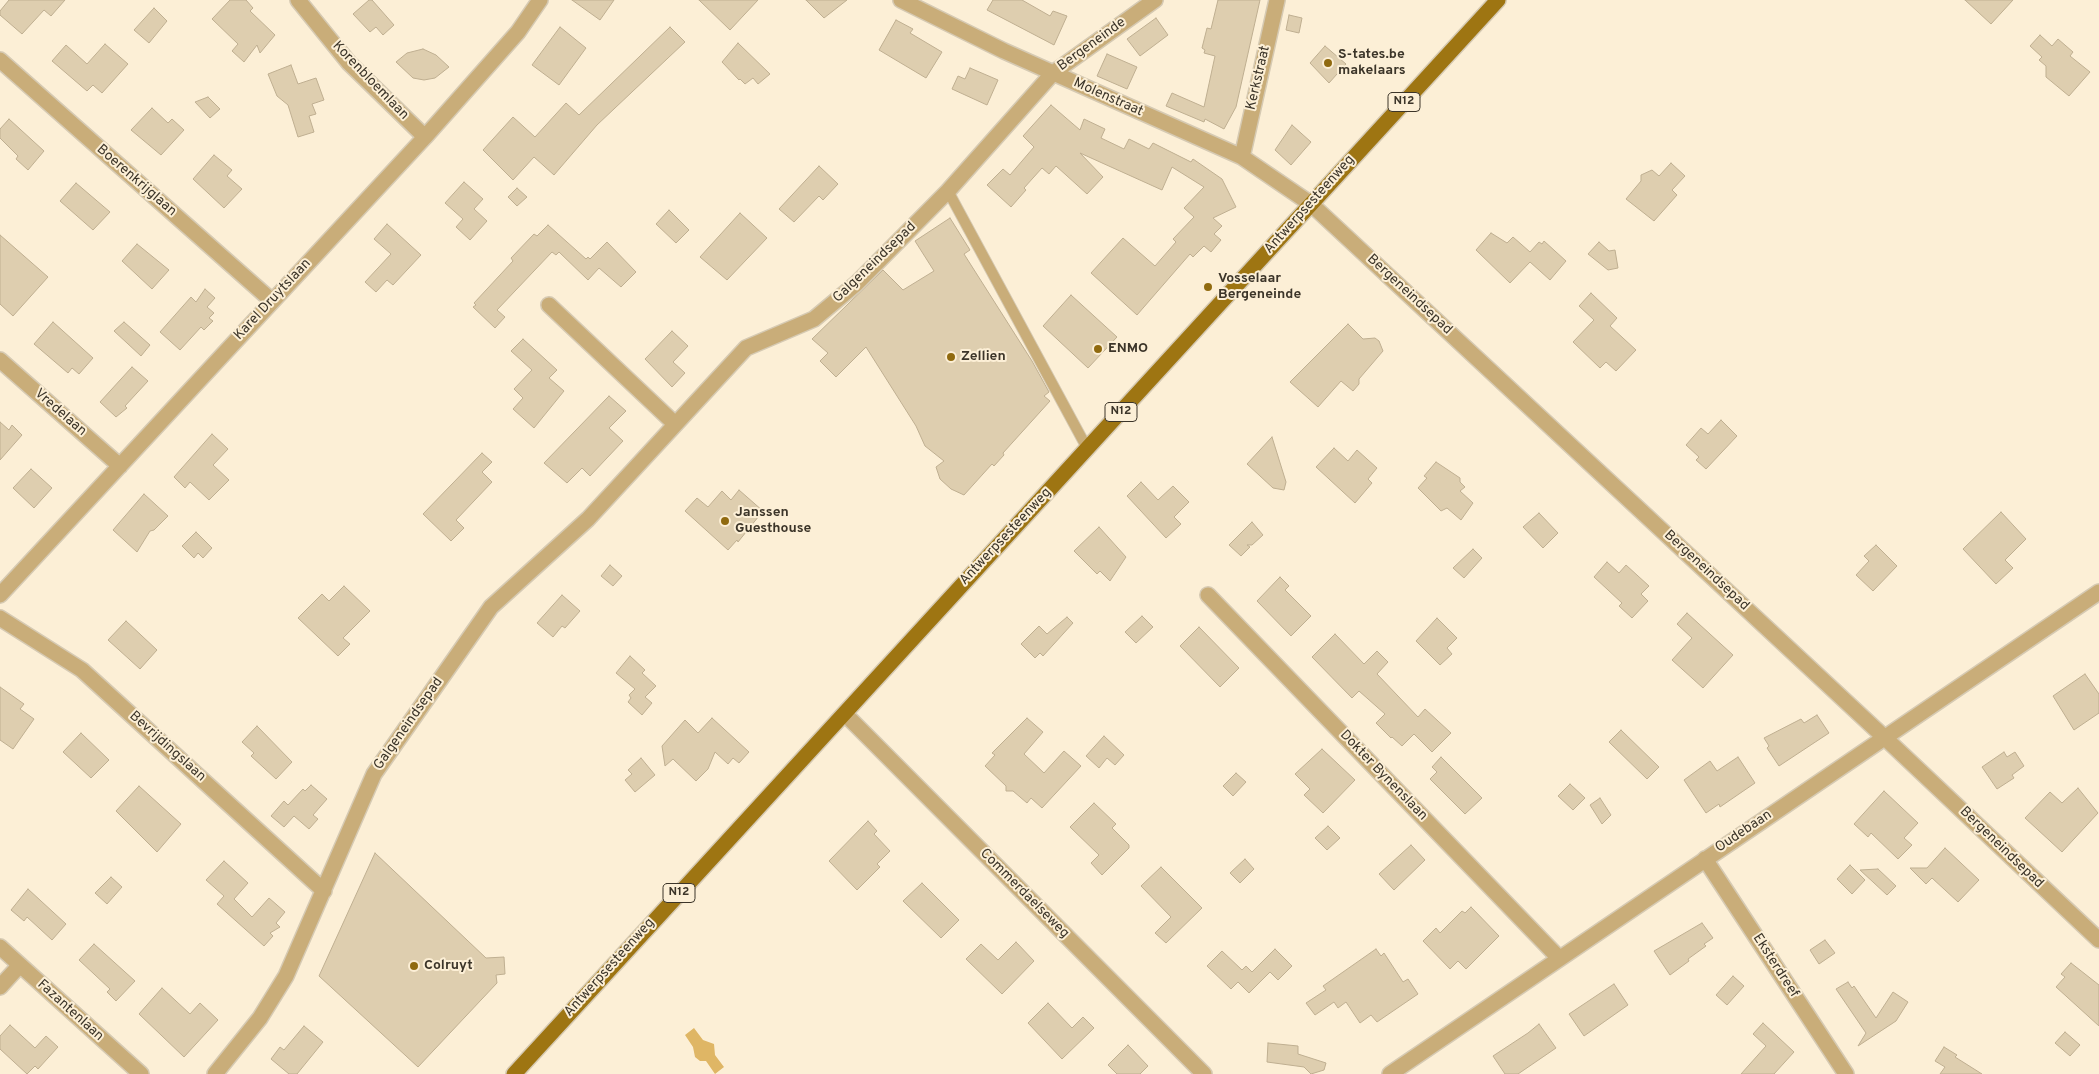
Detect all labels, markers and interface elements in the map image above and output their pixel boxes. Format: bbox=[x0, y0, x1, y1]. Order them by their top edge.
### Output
street label: Bergeneinde bbox=[1055, 15, 1129, 75]
street label: Korenbloemlaan bbox=[328, 38, 412, 124]
street label: Kerkstraat bbox=[1243, 44, 1275, 112]
place label: S-tates.be makelaars bbox=[1338, 47, 1406, 80]
marker: S-tates.be makelaars bbox=[1322, 57, 1334, 69]
street label: Molenstraat bbox=[1071, 75, 1145, 121]
road number: N12 bbox=[1388, 92, 1420, 111]
street label: Boerenkrijglaan bbox=[93, 142, 179, 220]
street label: Antwerpsesteenweg bbox=[1261, 152, 1359, 258]
street label: Galgeneindsepad bbox=[830, 219, 920, 307]
street label: Bergeneindsepad bbox=[1363, 251, 1455, 339]
street label: Karel Druytslaan bbox=[231, 256, 315, 344]
place label: Vosselaar Bergeneinde bbox=[1218, 271, 1301, 304]
marker: Vosselaar Bergeneinde bbox=[1202, 281, 1214, 293]
place label: ENMO bbox=[1108, 341, 1148, 357]
marker: ENMO bbox=[1092, 343, 1104, 355]
place label: Zellien bbox=[961, 349, 1006, 365]
marker: Zellien bbox=[945, 351, 957, 363]
street label: Vredelaan bbox=[31, 386, 89, 440]
road number: N12 bbox=[1105, 402, 1137, 422]
street label: Antwerpsesteenweg bbox=[957, 485, 1055, 589]
place label: Janssen Guesthouse bbox=[735, 505, 811, 538]
marker: Janssen Guesthouse bbox=[719, 515, 731, 527]
street label: Bergeneindsepad bbox=[1660, 527, 1752, 615]
street label: Galgeneindsepad bbox=[371, 675, 447, 773]
street label: Bevrijdingslaan bbox=[125, 708, 209, 786]
street label: Dokter Bynenslaan bbox=[1336, 727, 1430, 825]
street label: Bergeneindsepad bbox=[1955, 804, 2047, 892]
street label: Oudebaan bbox=[1713, 807, 1775, 857]
street label: Commerdaelseweg bbox=[976, 846, 1072, 942]
road number: N12 bbox=[663, 884, 695, 902]
street label: Antwerpsesteenweg bbox=[561, 915, 659, 1021]
street label: Eksterdreef bbox=[1748, 931, 1802, 1001]
place label: Colruyt bbox=[424, 958, 473, 974]
marker: Colruyt bbox=[408, 960, 420, 972]
street label: Fazantenlaan bbox=[33, 977, 107, 1045]

